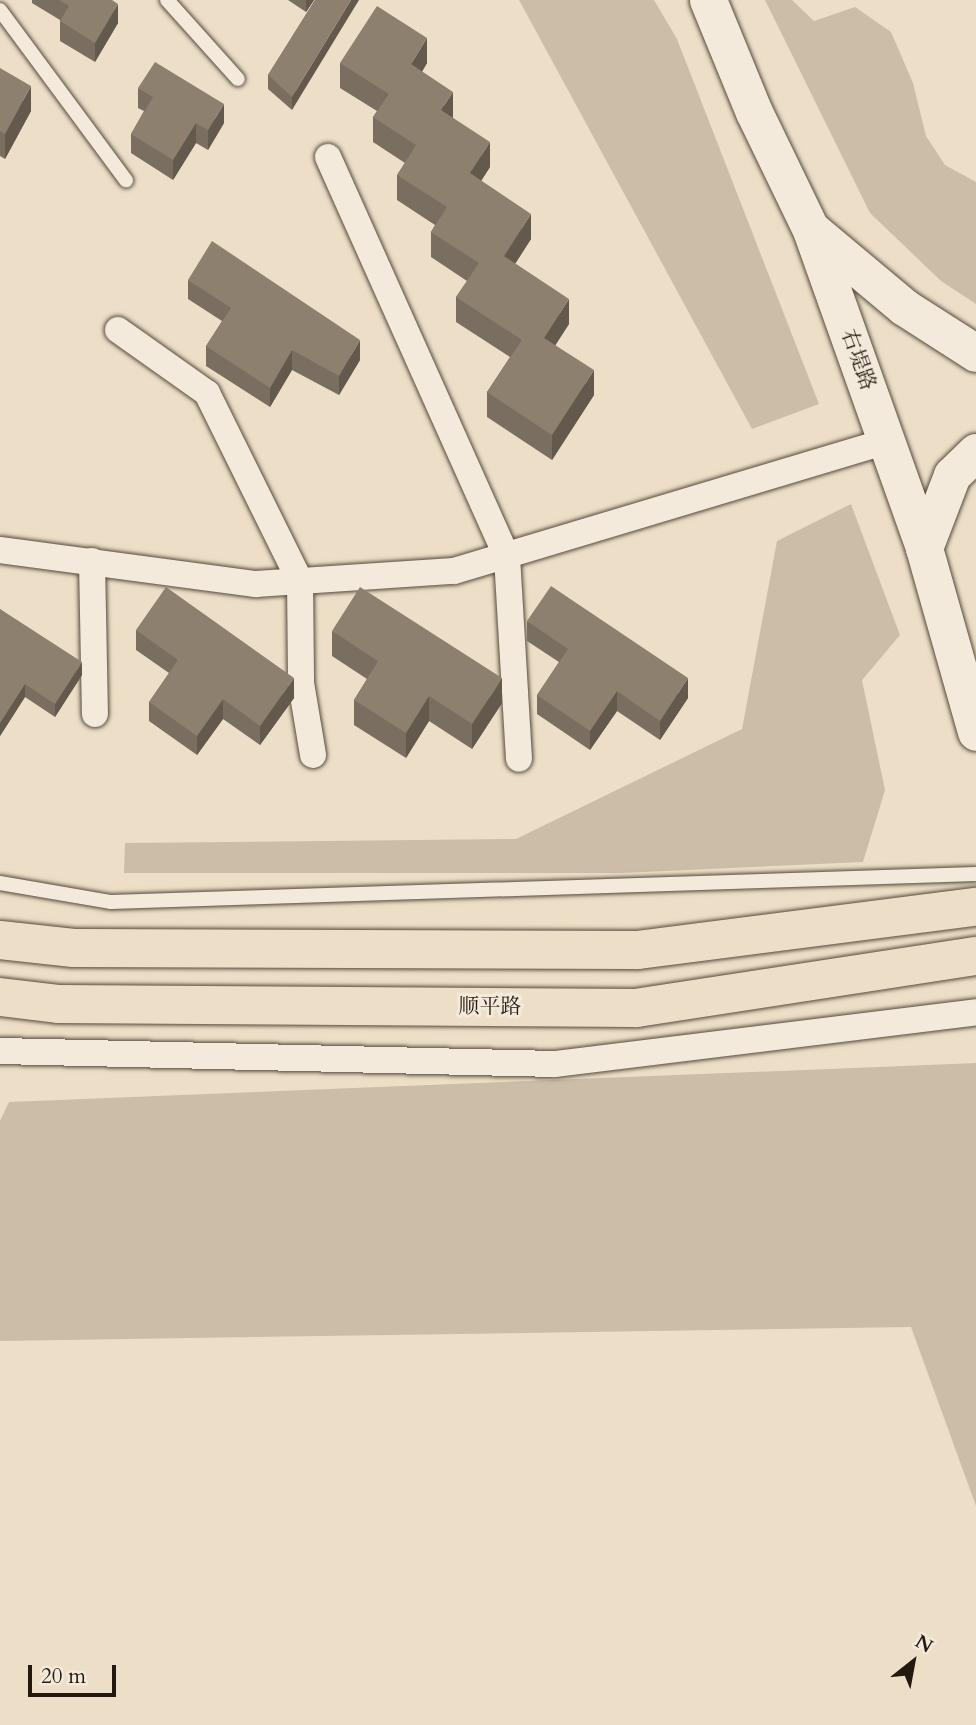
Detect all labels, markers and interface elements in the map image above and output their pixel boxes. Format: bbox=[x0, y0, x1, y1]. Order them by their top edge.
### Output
street label: 右堤路 bbox=[835, 326, 881, 394]
street label: 顺平路 bbox=[459, 994, 521, 1020]
north arrow bbox=[878, 1627, 948, 1697]
text: N bbox=[910, 1629, 938, 1659]
scale bar bbox=[32, 1652, 119, 1696]
text: 20 m bbox=[41, 1662, 86, 1691]

